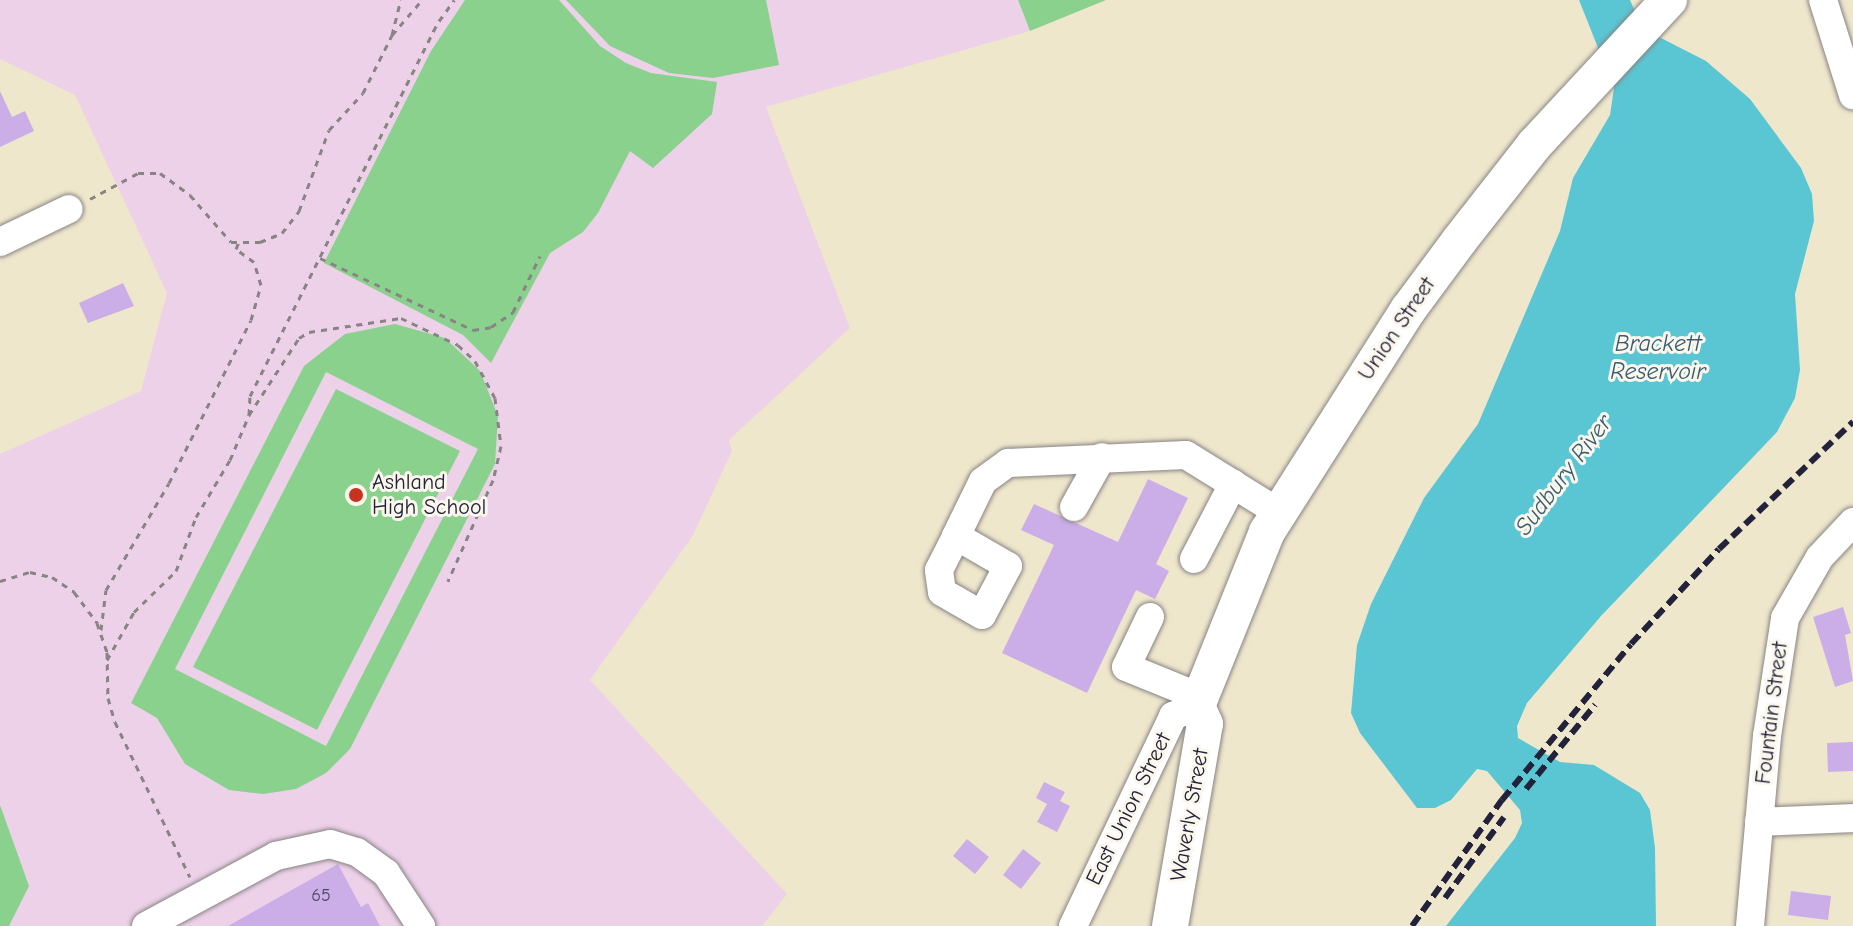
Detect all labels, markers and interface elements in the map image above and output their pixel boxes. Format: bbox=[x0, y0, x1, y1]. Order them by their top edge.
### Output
street label: Union Street bbox=[1353, 272, 1441, 386]
water label: Brackett Reservoir bbox=[1610, 330, 1706, 386]
water label: Sudbury River bbox=[1509, 409, 1619, 541]
place label: Ashland High School bbox=[372, 469, 486, 520]
marker: Ashland High School bbox=[347, 486, 365, 504]
street label: Fountain Street bbox=[1750, 640, 1794, 786]
street label: East Union Street bbox=[1081, 729, 1177, 889]
street label: Waverly Street bbox=[1165, 746, 1215, 884]
house number: 65 bbox=[311, 885, 331, 907]

